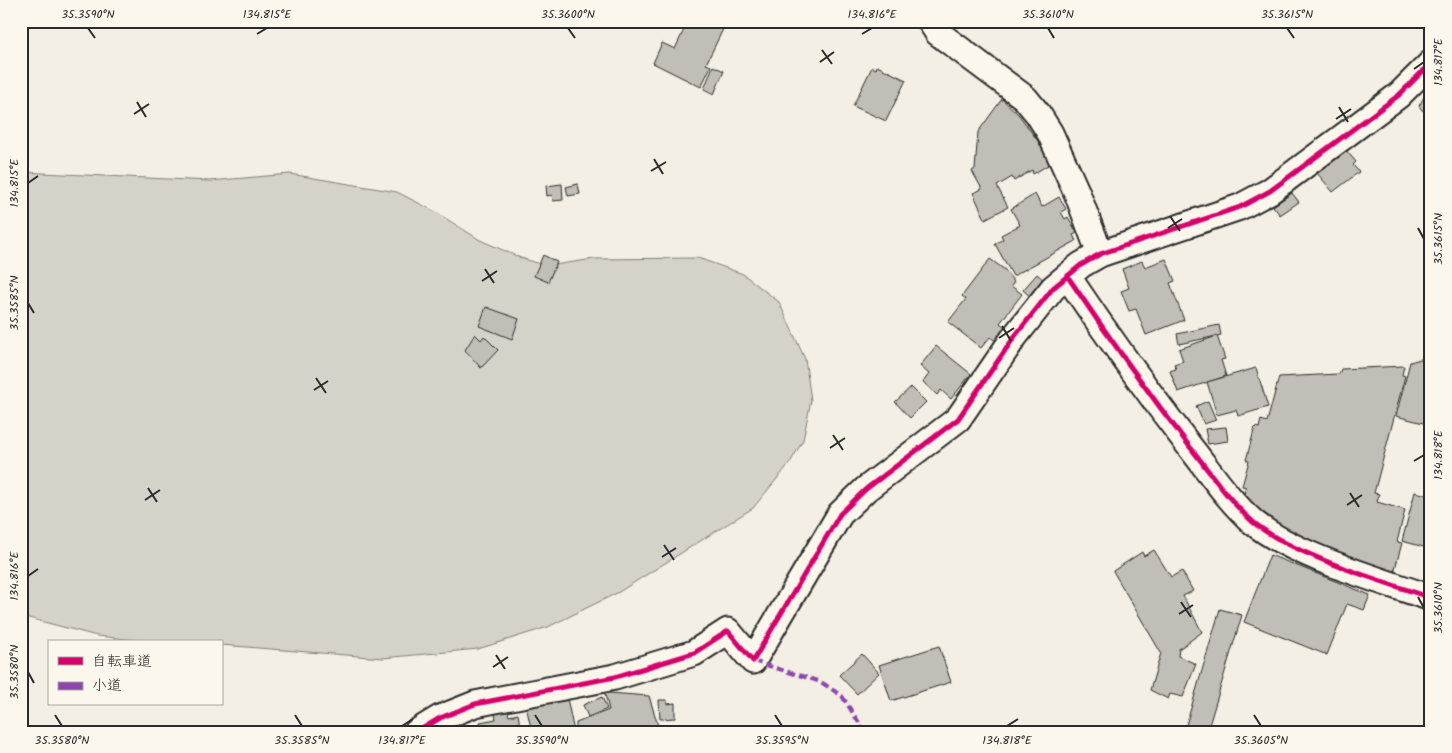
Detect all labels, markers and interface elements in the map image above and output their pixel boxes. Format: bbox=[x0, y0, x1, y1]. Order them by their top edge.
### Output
text: 35.3590°N bbox=[61, 5, 115, 24]
text: 134.815°E bbox=[243, 5, 292, 24]
text: 35.3600°N bbox=[541, 5, 595, 24]
text: 134.816°E bbox=[848, 5, 897, 24]
text: 35.3610°N bbox=[1022, 5, 1074, 24]
text: 35.3615°N bbox=[1261, 5, 1313, 24]
text: 134.817°E bbox=[1429, 37, 1448, 86]
text: 134.815°E bbox=[5, 158, 24, 207]
text: 35.3615°N bbox=[1429, 213, 1448, 265]
text: 35.3585°N bbox=[5, 275, 24, 331]
text: 134.818°E bbox=[1429, 429, 1448, 480]
text: 134.816°E bbox=[5, 551, 24, 600]
text: 35.3610°N bbox=[1429, 582, 1448, 634]
legend bbox=[48, 640, 222, 706]
text: 35.3580°N bbox=[5, 645, 24, 699]
text: 自転車道 bbox=[92, 650, 152, 674]
text: 小道 bbox=[92, 674, 122, 698]
text: 35.3580°N bbox=[35, 731, 89, 750]
text: 35.3585°N bbox=[274, 731, 330, 750]
text: 134.817°E bbox=[378, 731, 427, 750]
text: 35.3590°N bbox=[515, 731, 569, 750]
text: 35.3595°N bbox=[755, 731, 809, 750]
text: 134.818°E bbox=[982, 731, 1033, 750]
text: 35.3605°N bbox=[1234, 731, 1288, 750]

